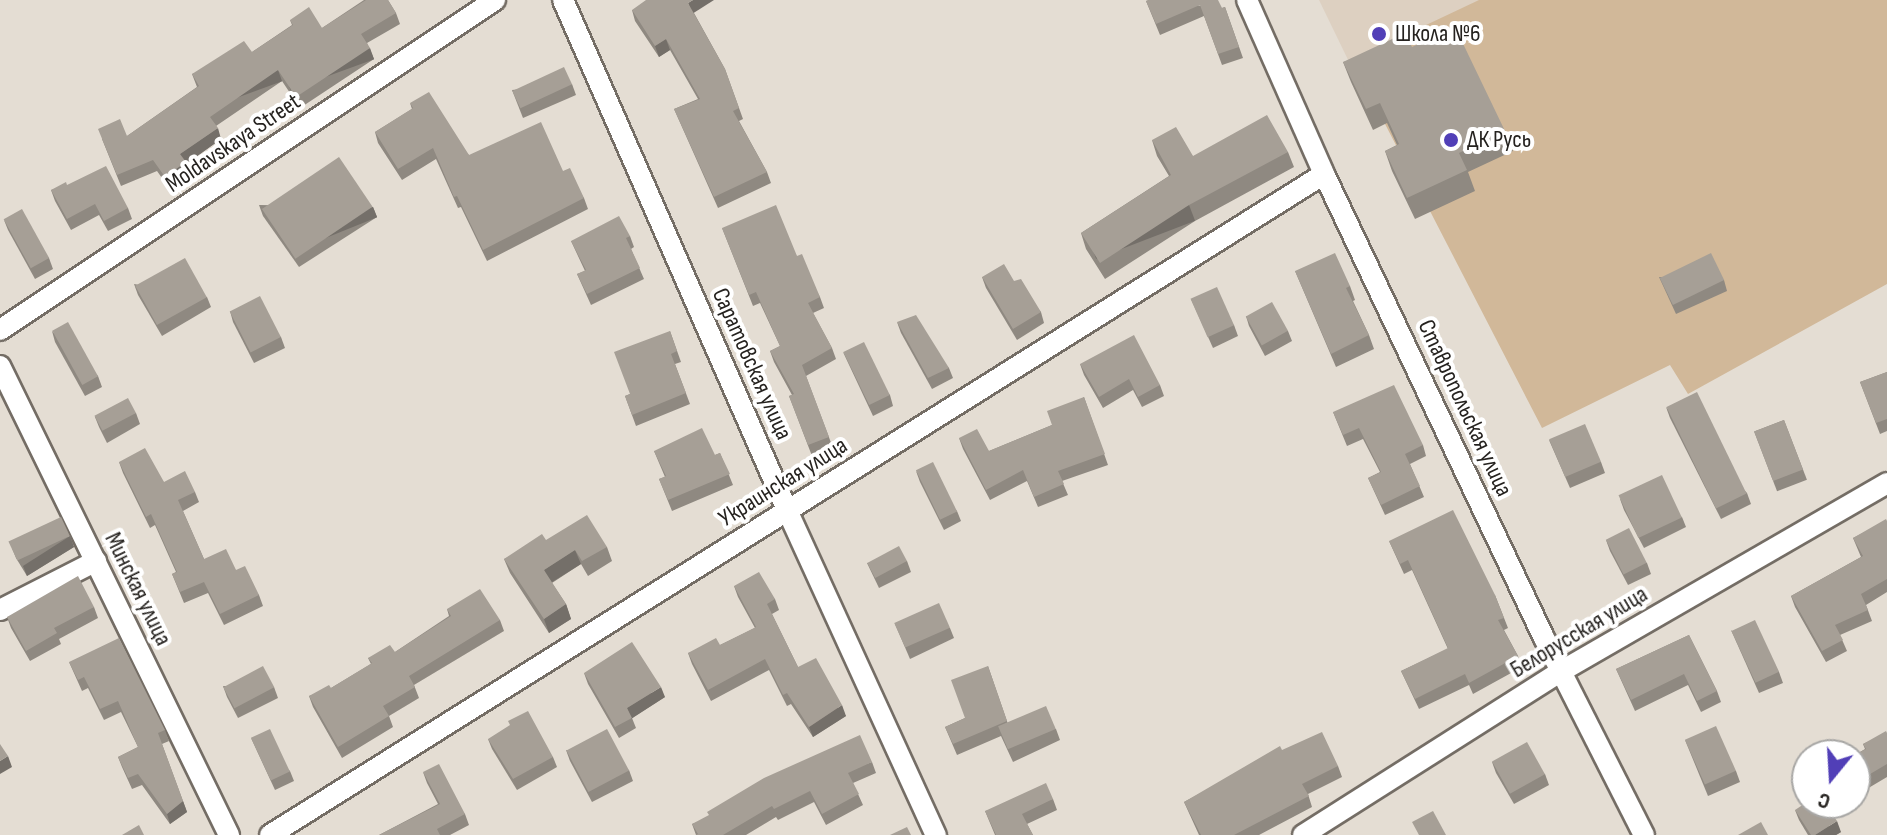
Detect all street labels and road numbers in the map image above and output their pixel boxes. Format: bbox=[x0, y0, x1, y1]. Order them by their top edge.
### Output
street label: Moldavskaya Street bbox=[160, 87, 306, 199]
street label: Саратовская улица bbox=[706, 284, 798, 444]
street label: Ставропольская улица bbox=[1411, 315, 1519, 501]
street label: Украинская улица bbox=[713, 431, 853, 533]
street label: Минская улица bbox=[98, 528, 178, 650]
street label: Белорусская улица bbox=[1505, 580, 1653, 684]

